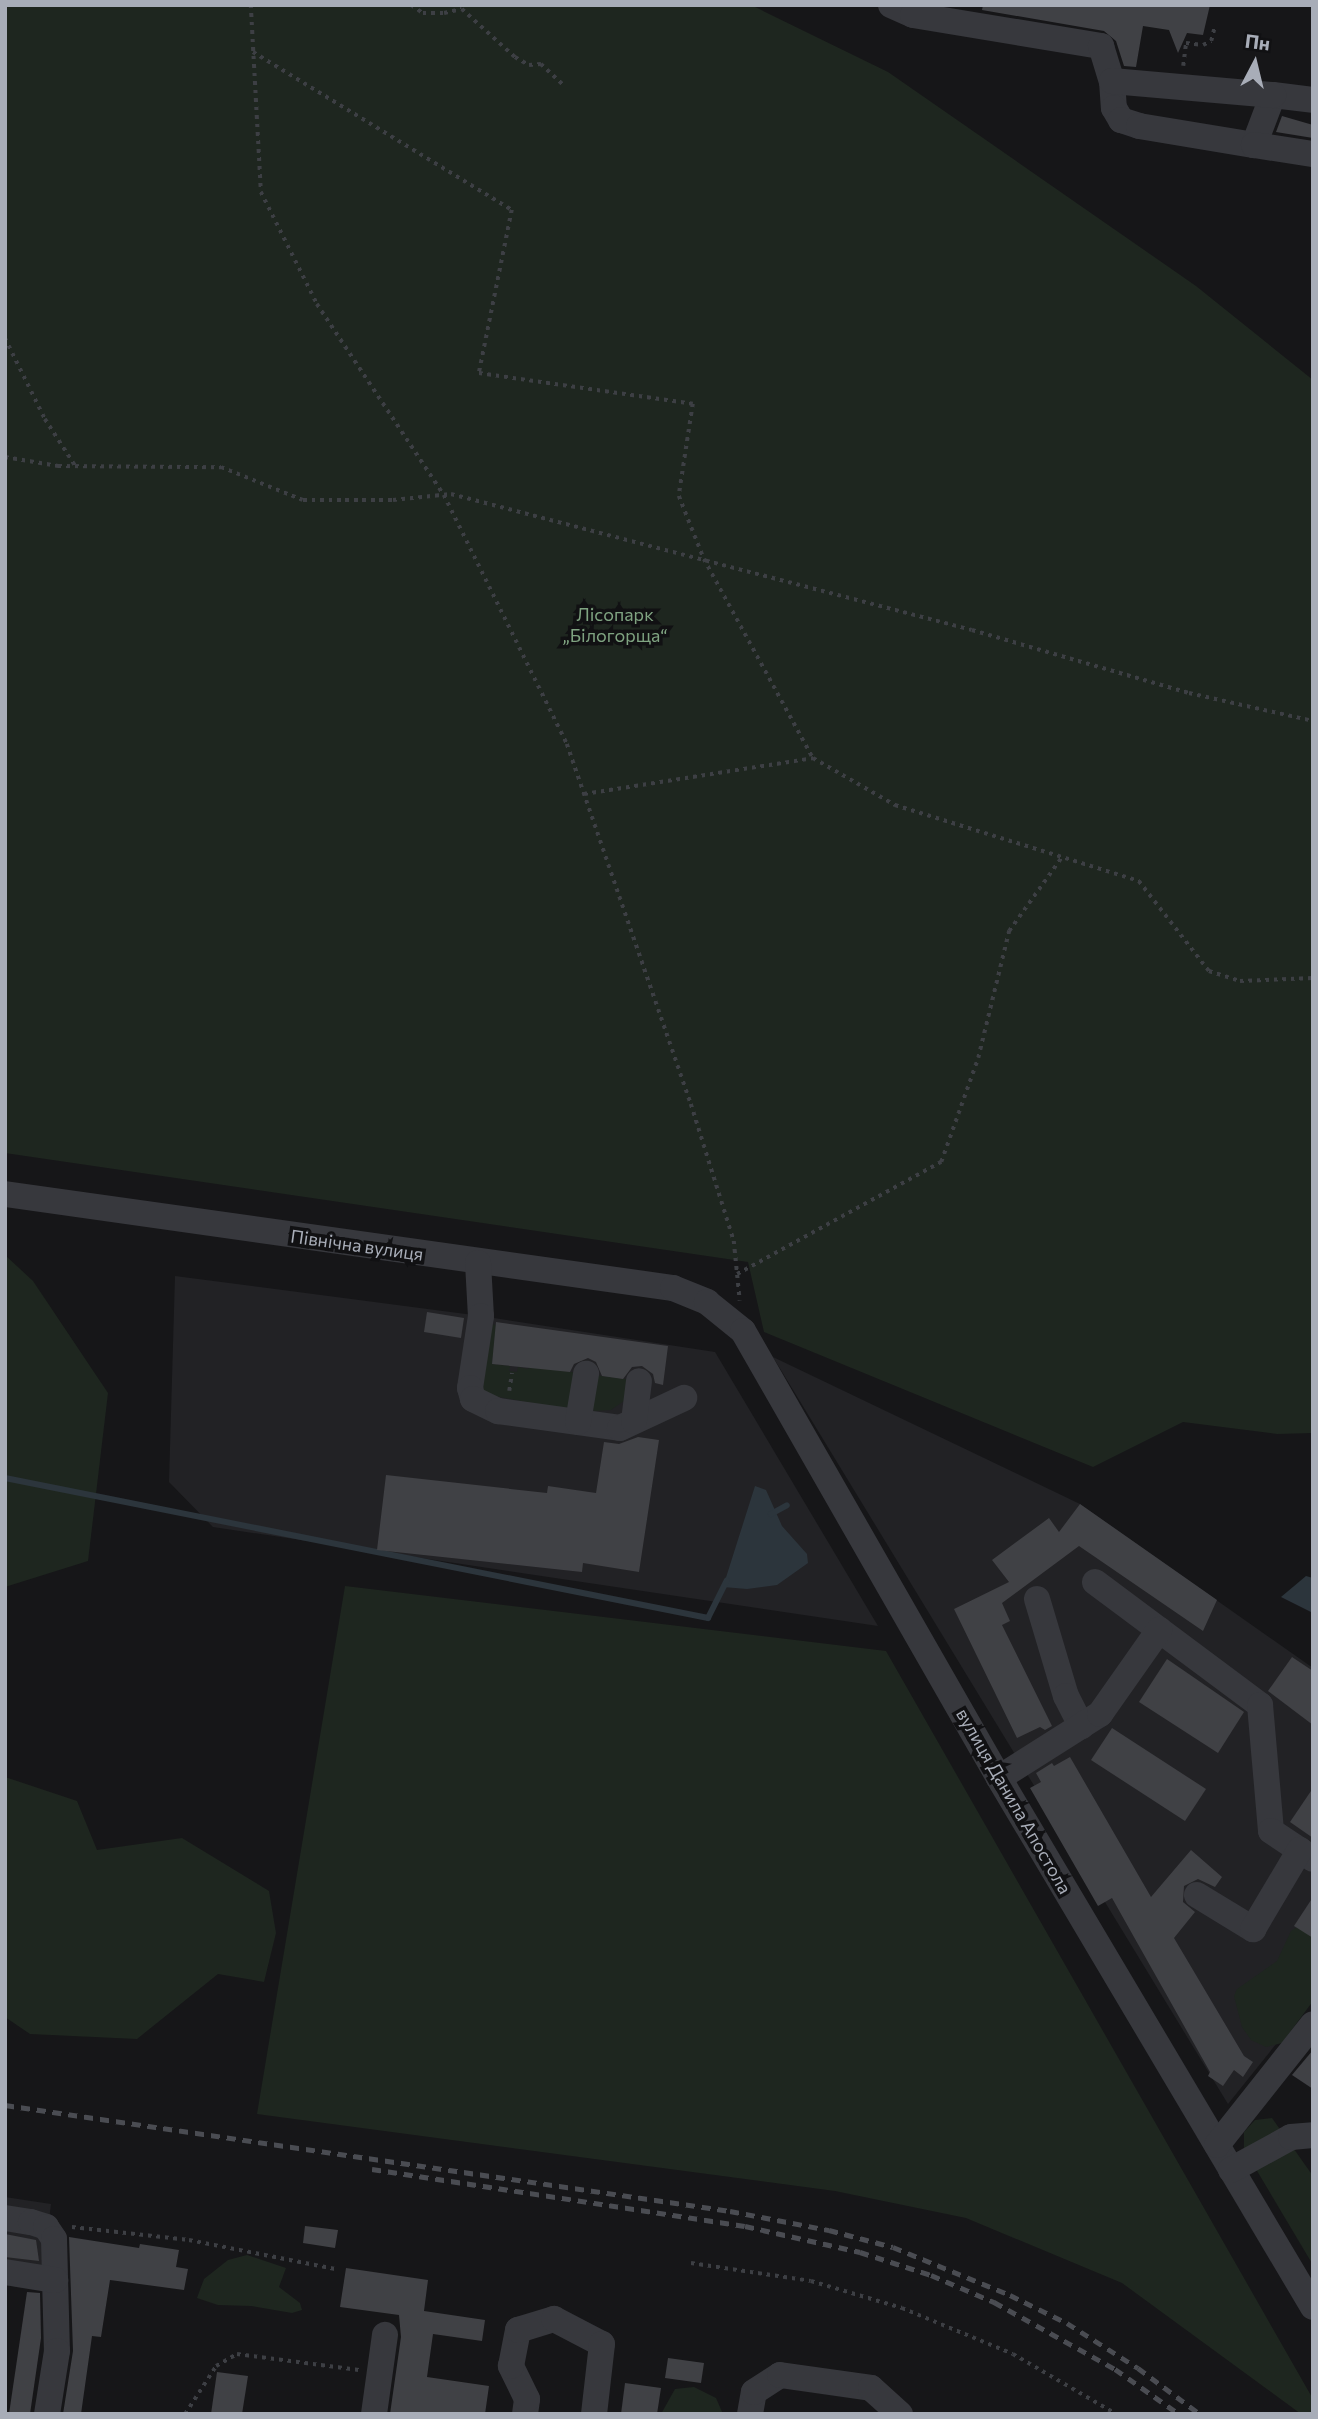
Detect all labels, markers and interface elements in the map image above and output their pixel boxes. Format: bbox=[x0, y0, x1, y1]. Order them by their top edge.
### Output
north arrow bbox=[1220, 28, 1290, 98]
text: Пн bbox=[1244, 29, 1272, 55]
park label: Лісопарк „Білогорща“ bbox=[562, 604, 668, 646]
street label: Північна вулиця bbox=[289, 1225, 425, 1265]
street label: вулиця Данила Апостола bbox=[952, 1704, 1076, 1898]

